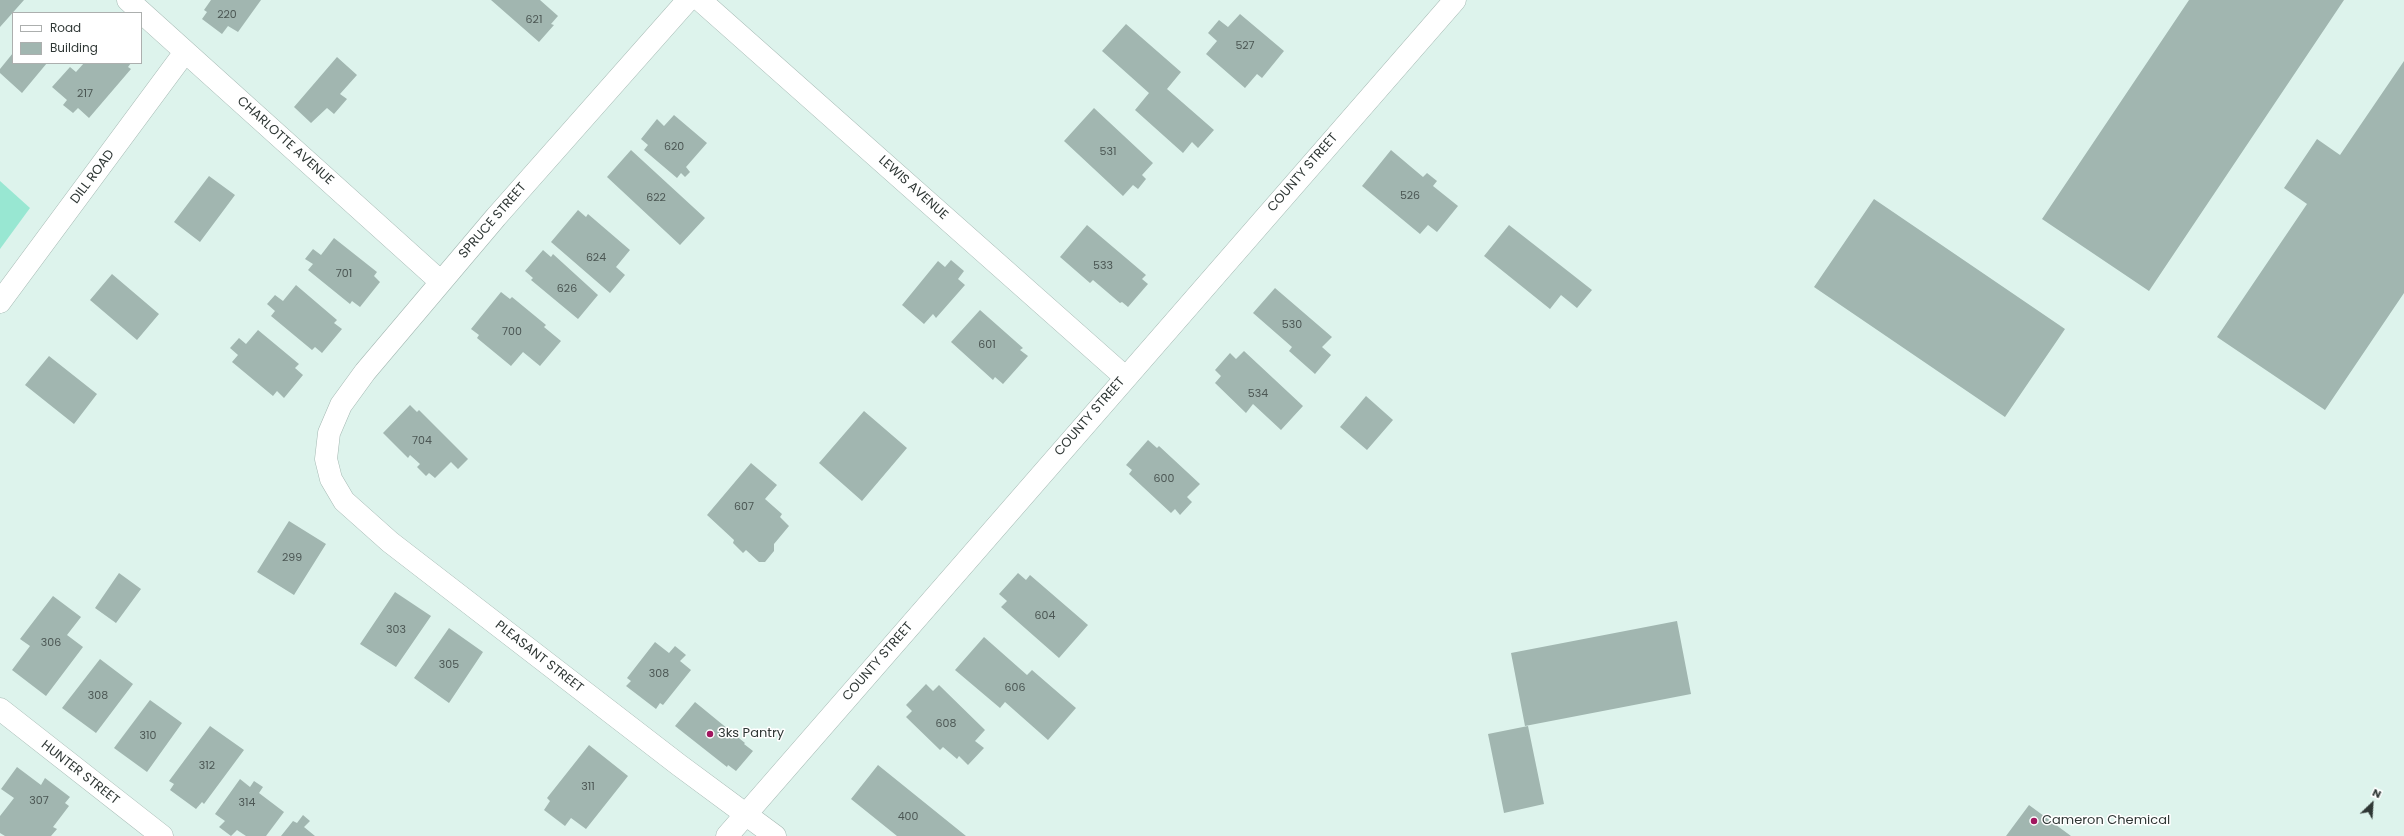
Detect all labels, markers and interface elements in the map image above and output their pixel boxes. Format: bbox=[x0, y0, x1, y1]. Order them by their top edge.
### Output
house number: 220 bbox=[217, 8, 237, 22]
legend bbox=[12, 12, 142, 64]
house number: 621 bbox=[526, 13, 542, 27]
text: Road bbox=[50, 19, 81, 36]
text: Building bbox=[50, 39, 98, 56]
house number: 527 bbox=[1235, 39, 1255, 53]
house number: 217 bbox=[77, 87, 93, 101]
street label: CHARLOTTE AVENUE bbox=[234, 94, 336, 188]
street label: COUNTY STREET bbox=[1265, 130, 1341, 216]
house number: 620 bbox=[664, 140, 684, 154]
house number: 531 bbox=[1100, 145, 1116, 159]
street label: DILL ROAD bbox=[68, 147, 118, 207]
street label: LEWIS AVENUE bbox=[875, 153, 951, 223]
street label: SPRUCE STREET bbox=[456, 180, 530, 262]
house number: 526 bbox=[1400, 189, 1420, 203]
house number: 622 bbox=[646, 191, 666, 205]
house number: 624 bbox=[586, 251, 606, 265]
house number: 533 bbox=[1093, 259, 1113, 273]
house number: 701 bbox=[336, 267, 352, 281]
house number: 626 bbox=[557, 282, 577, 296]
house number: 530 bbox=[1282, 318, 1302, 332]
house number: 700 bbox=[502, 325, 522, 339]
house number: 601 bbox=[978, 338, 996, 352]
street label: COUNTY STREET bbox=[1052, 374, 1128, 460]
house number: 534 bbox=[1248, 387, 1268, 401]
house number: 704 bbox=[412, 434, 432, 448]
house number: 600 bbox=[1154, 472, 1174, 486]
house number: 607 bbox=[734, 500, 754, 514]
house number: 299 bbox=[282, 551, 302, 565]
house number: 604 bbox=[1035, 609, 1055, 623]
street label: PLEASANT STREET bbox=[492, 618, 586, 696]
street label: COUNTY STREET bbox=[840, 619, 916, 705]
house number: 303 bbox=[386, 623, 406, 637]
house number: 306 bbox=[41, 636, 61, 650]
house number: 305 bbox=[439, 658, 459, 672]
house number: 308 bbox=[649, 667, 669, 681]
house number: 606 bbox=[1005, 681, 1025, 695]
house number: 308 bbox=[88, 689, 108, 703]
house number: 608 bbox=[936, 717, 956, 731]
place label: 3ks Pantry bbox=[718, 726, 784, 742]
house number: 310 bbox=[140, 729, 156, 743]
marker: 3ks Pantry bbox=[705, 729, 715, 739]
street label: HUNTER STREET bbox=[38, 738, 122, 808]
house number: 312 bbox=[199, 759, 215, 773]
house number: 311 bbox=[581, 780, 595, 794]
north arrow bbox=[2352, 784, 2392, 824]
text: N bbox=[2370, 784, 2384, 802]
house number: 307 bbox=[29, 794, 49, 808]
house number: 314 bbox=[239, 796, 255, 810]
house number: 400 bbox=[898, 810, 918, 824]
place label: Cameron Chemical bbox=[2042, 813, 2170, 829]
marker: Cameron Chemical bbox=[2029, 816, 2039, 826]

